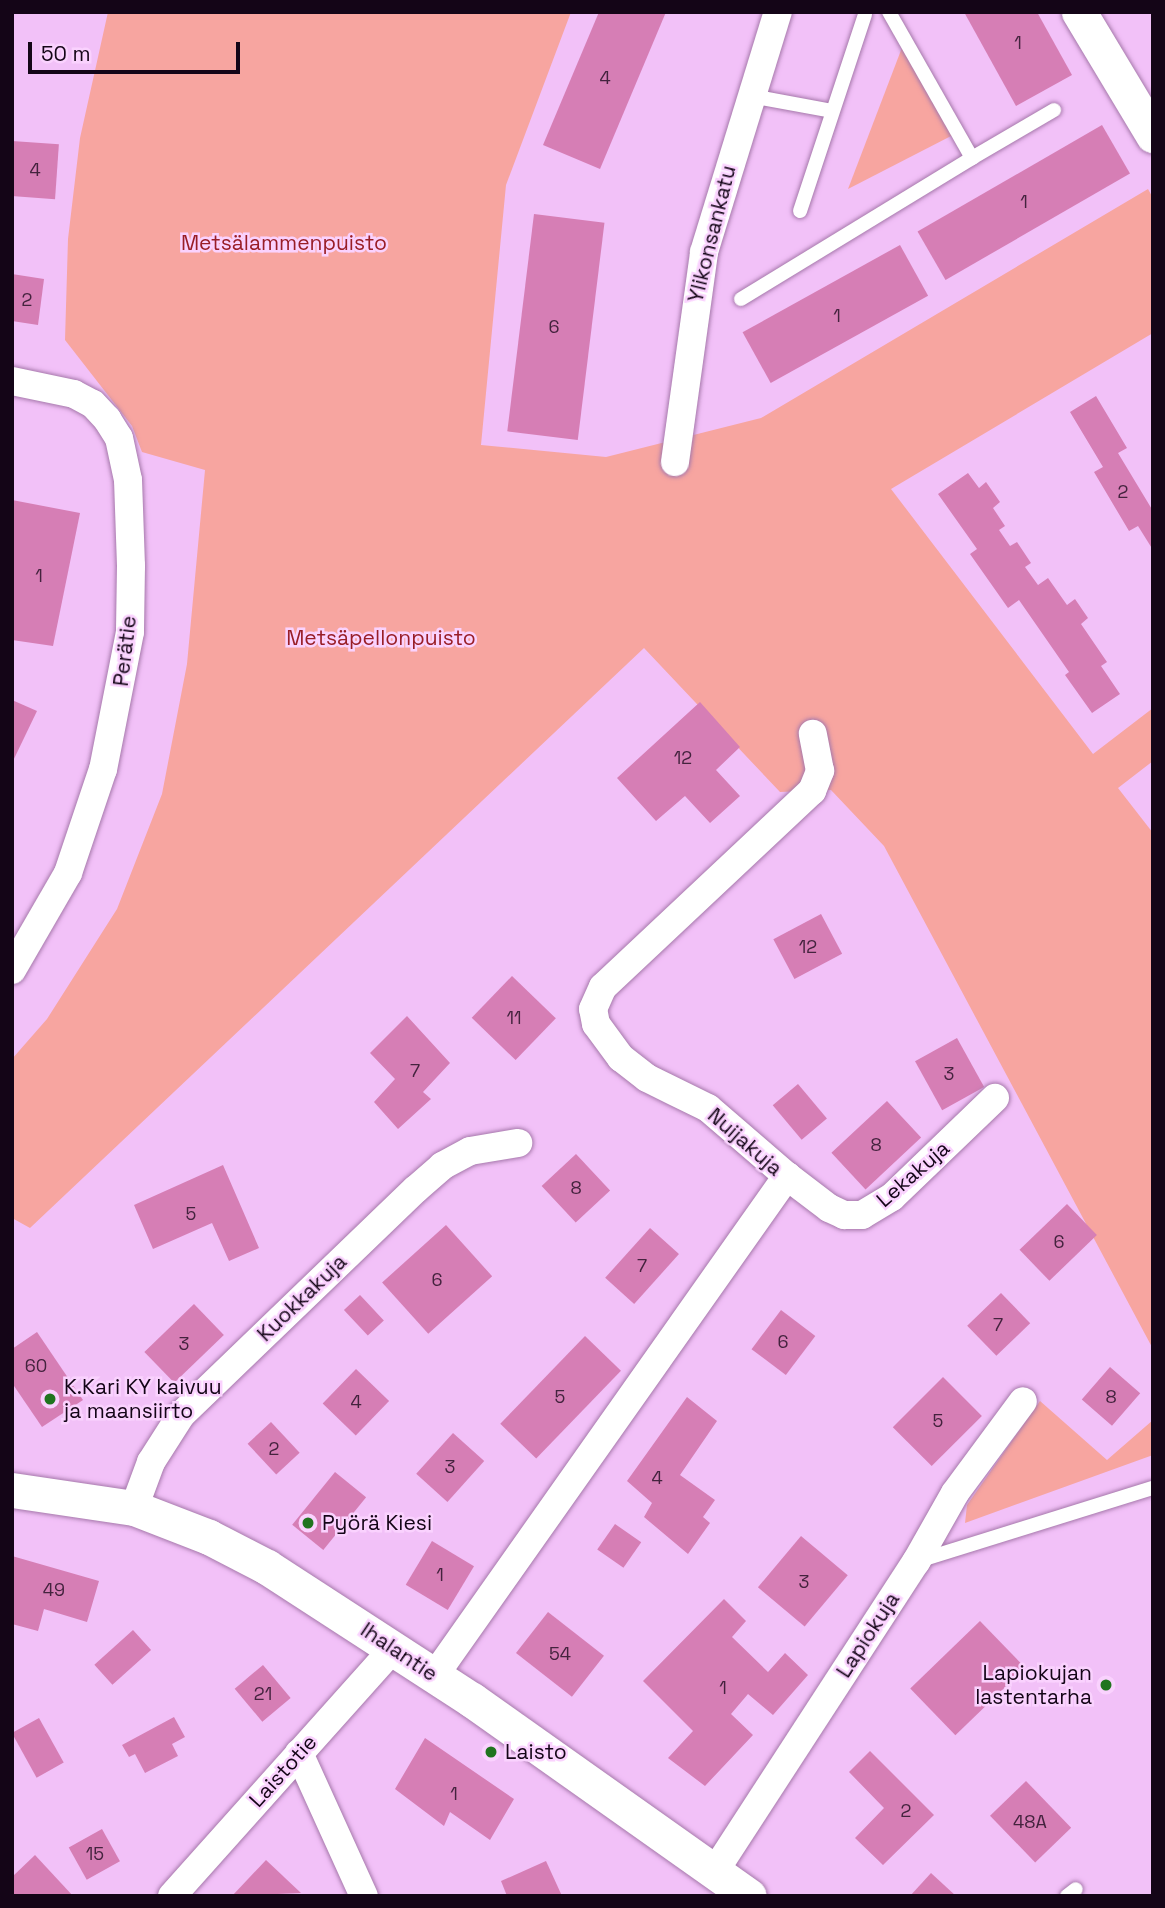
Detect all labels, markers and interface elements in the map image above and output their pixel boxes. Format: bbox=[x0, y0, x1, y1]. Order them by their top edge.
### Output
scale bar bbox=[32, 28, 243, 72]
house number: 1 bbox=[1014, 32, 1022, 54]
text: 50 m bbox=[41, 40, 91, 67]
house number: 4 bbox=[599, 67, 611, 89]
house number: 4 bbox=[29, 159, 41, 181]
street label: Ylikonsankatu bbox=[683, 163, 741, 305]
house number: 1 bbox=[1020, 191, 1028, 213]
park label: Metsälammenpuisto bbox=[181, 230, 387, 256]
house number: 2 bbox=[22, 289, 32, 311]
house number: 1 bbox=[833, 305, 841, 327]
house number: 6 bbox=[548, 316, 560, 338]
house number: 2 bbox=[1118, 481, 1128, 503]
house number: 1 bbox=[35, 565, 43, 587]
street label: Perätie bbox=[108, 614, 142, 688]
park label: Metsäpellonpuisto bbox=[286, 625, 476, 651]
house number: 12 bbox=[674, 747, 692, 769]
house number: 12 bbox=[799, 936, 817, 958]
house number: 11 bbox=[506, 1007, 522, 1029]
house number: 7 bbox=[410, 1060, 420, 1082]
house number: 3 bbox=[944, 1063, 954, 1085]
street label: Nuijakuja bbox=[703, 1103, 787, 1181]
house number: 8 bbox=[870, 1134, 882, 1156]
street label: Lekakuja bbox=[871, 1136, 955, 1212]
house number: 8 bbox=[570, 1177, 582, 1199]
house number: 5 bbox=[186, 1203, 196, 1225]
house number: 6 bbox=[1053, 1231, 1065, 1253]
street label: Kuokkakuja bbox=[252, 1249, 352, 1347]
house number: 7 bbox=[637, 1255, 647, 1277]
house number: 6 bbox=[431, 1269, 443, 1291]
house number: 7 bbox=[993, 1314, 1003, 1336]
house number: 6 bbox=[777, 1331, 789, 1353]
house number: 3 bbox=[179, 1333, 189, 1355]
house number: 60 bbox=[25, 1355, 47, 1377]
place label: K.Kari KY kaivuu ja maansiirto bbox=[64, 1374, 222, 1424]
house number: 5 bbox=[555, 1386, 565, 1408]
house number: 8 bbox=[1105, 1386, 1117, 1408]
marker: K.Kari KY kaivuu ja maansiirto bbox=[42, 1391, 58, 1407]
house number: 4 bbox=[350, 1391, 362, 1413]
house number: 5 bbox=[933, 1410, 943, 1432]
house number: 2 bbox=[269, 1438, 279, 1460]
house number: 3 bbox=[445, 1456, 455, 1478]
house number: 4 bbox=[651, 1467, 663, 1489]
place label: Pyörä Kiesi bbox=[322, 1510, 432, 1536]
marker: Pyörä Kiesi bbox=[300, 1515, 316, 1531]
house number: 1 bbox=[436, 1564, 444, 1586]
house number: 3 bbox=[799, 1571, 809, 1593]
house number: 49 bbox=[43, 1579, 65, 1601]
street label: Lapiokuja bbox=[831, 1588, 905, 1682]
street label: Ihalantie bbox=[356, 1617, 442, 1687]
house number: 54 bbox=[549, 1643, 571, 1665]
place label: Lapiokujan lastentarha bbox=[975, 1660, 1092, 1710]
house number: 1 bbox=[719, 1677, 727, 1699]
marker: Lapiokujan lastentarha bbox=[1098, 1677, 1114, 1693]
house number: 21 bbox=[254, 1683, 272, 1705]
street label: Laistotie bbox=[244, 1730, 322, 1812]
place label: Laisto bbox=[505, 1739, 567, 1765]
marker: Laisto bbox=[483, 1744, 499, 1760]
house number: 1 bbox=[450, 1783, 458, 1805]
house number: 2 bbox=[901, 1800, 911, 1822]
house number: 48A bbox=[1013, 1811, 1047, 1833]
house number: 15 bbox=[86, 1843, 104, 1865]

